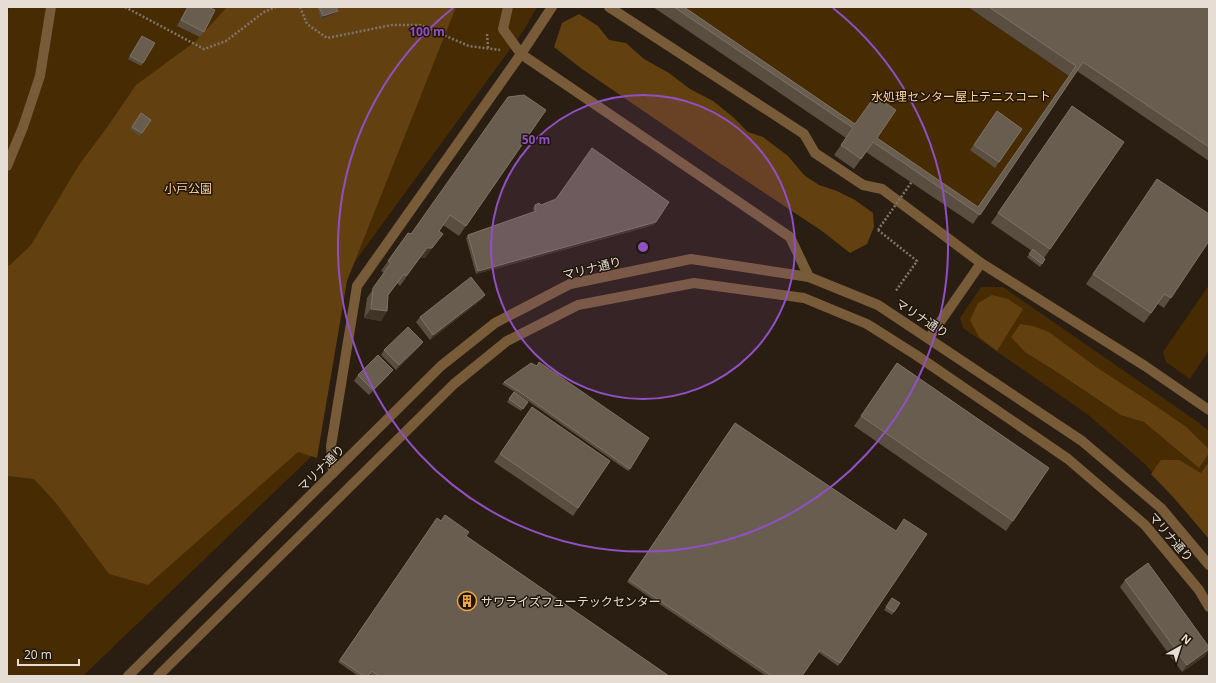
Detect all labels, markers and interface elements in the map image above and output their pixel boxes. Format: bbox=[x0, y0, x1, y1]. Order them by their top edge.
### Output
text: 100 m bbox=[409, 23, 445, 40]
park label: 水処理センター屋上テニスコート bbox=[871, 88, 1051, 105]
text: 50 m bbox=[522, 131, 550, 148]
park label: 小戸公園 bbox=[164, 180, 212, 197]
centre of rings bbox=[636, 240, 650, 254]
street label: マリナ通り bbox=[561, 252, 623, 284]
street label: マリナ通り bbox=[892, 295, 952, 341]
street label: マリナ通り bbox=[294, 441, 348, 495]
street label: マリナ通り bbox=[1145, 509, 1197, 565]
building icon: サワライズフューテックセンター bbox=[456, 590, 478, 612]
place label: サワライズフューテックセンター bbox=[481, 593, 661, 610]
north arrow bbox=[1160, 627, 1200, 667]
text: N bbox=[1178, 630, 1195, 647]
scale bar bbox=[18, 641, 79, 667]
text: 20 m bbox=[24, 646, 52, 663]

